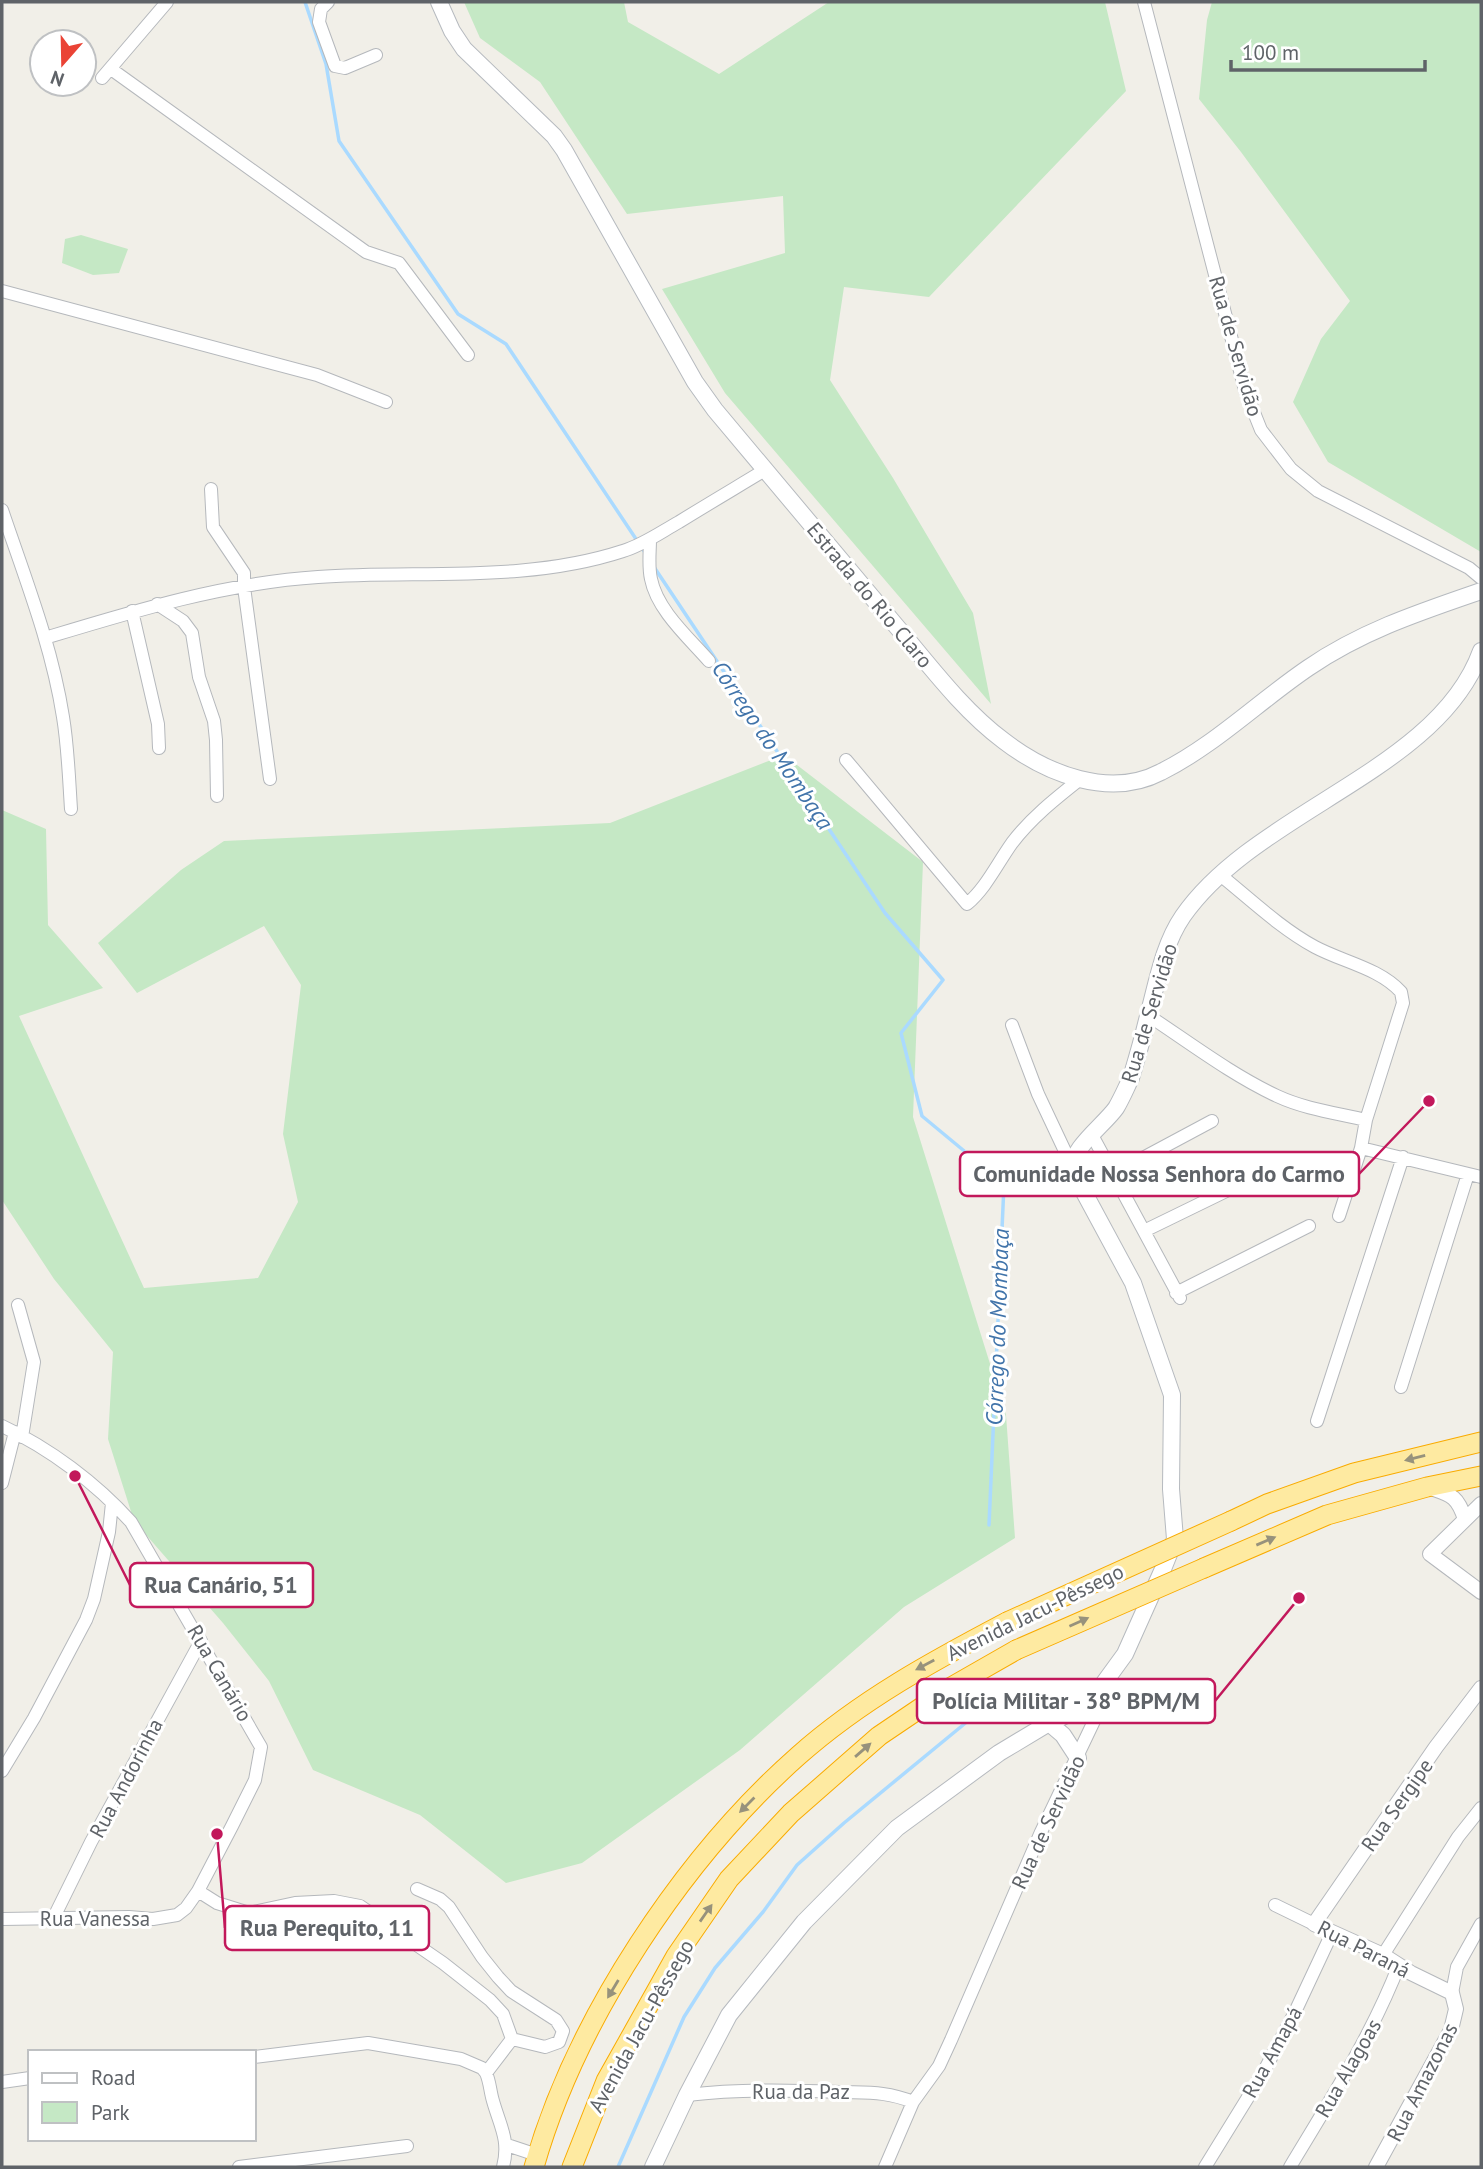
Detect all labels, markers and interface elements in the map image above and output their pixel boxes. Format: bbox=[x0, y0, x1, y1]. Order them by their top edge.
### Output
north arrow bbox=[28, 28, 98, 98]
scale bar bbox=[1231, 28, 1425, 72]
text: 100 m bbox=[1242, 39, 1299, 66]
text: N bbox=[47, 66, 67, 92]
street label: Rua de Servidão bbox=[1203, 273, 1269, 419]
street label: Estrada do Rio Claro bbox=[801, 517, 939, 673]
water label: Córrego do Mombaça bbox=[706, 655, 840, 835]
street label: Rua de Servidão bbox=[1115, 940, 1183, 1086]
callout: Comunidade Nossa Senhora do Carmo bbox=[960, 1152, 1359, 1196]
text: Comunidade Nossa Senhora do Carmo bbox=[973, 1159, 1345, 1188]
water label: Córrego do Mombaça bbox=[979, 1228, 1015, 1426]
one-way arrow bbox=[1404, 1453, 1426, 1464]
one-way arrow bbox=[1255, 1536, 1276, 1547]
street label: Avenida Jacu-Pêssego bbox=[942, 1557, 1128, 1667]
callout: Rua Canário, 51 bbox=[130, 1563, 313, 1607]
text: Rua Canário, 51 bbox=[144, 1570, 298, 1599]
one-way arrow bbox=[1069, 1617, 1090, 1628]
street label: Rua Canário bbox=[181, 1620, 259, 1726]
one-way arrow bbox=[915, 1659, 935, 1671]
callout: Polícia Militar - 38º BPM/M bbox=[917, 1679, 1215, 1723]
text: Polícia Militar - 38º BPM/M bbox=[932, 1686, 1200, 1715]
street label: Rua Andorinha bbox=[83, 1714, 169, 1842]
one-way arrow bbox=[855, 1743, 872, 1758]
street label: Rua de Servidão bbox=[1005, 1751, 1091, 1893]
street label: Rua Sergipe bbox=[1355, 1753, 1439, 1857]
one-way arrow bbox=[739, 1797, 756, 1813]
one-way arrow bbox=[699, 1904, 713, 1922]
street label: Rua Vanessa bbox=[40, 1905, 150, 1932]
callout: Rua Perequito, 11 bbox=[225, 1906, 429, 1950]
text: Rua Perequito, 11 bbox=[240, 1913, 414, 1942]
street label: Rua Paraná bbox=[1313, 1914, 1415, 1984]
street label: Avenida Jacu-Pêssego bbox=[582, 1935, 700, 2117]
one-way arrow bbox=[607, 1979, 620, 1998]
street label: Rua Amapá bbox=[1236, 2002, 1308, 2102]
street label: Rua Alagoas bbox=[1309, 2014, 1387, 2122]
street label: Rua Amazonas bbox=[1381, 2018, 1463, 2146]
legend bbox=[28, 2050, 256, 2141]
text: Road bbox=[91, 2064, 135, 2091]
street label: Rua da Paz bbox=[752, 2078, 850, 2105]
text: Park bbox=[91, 2099, 130, 2126]

